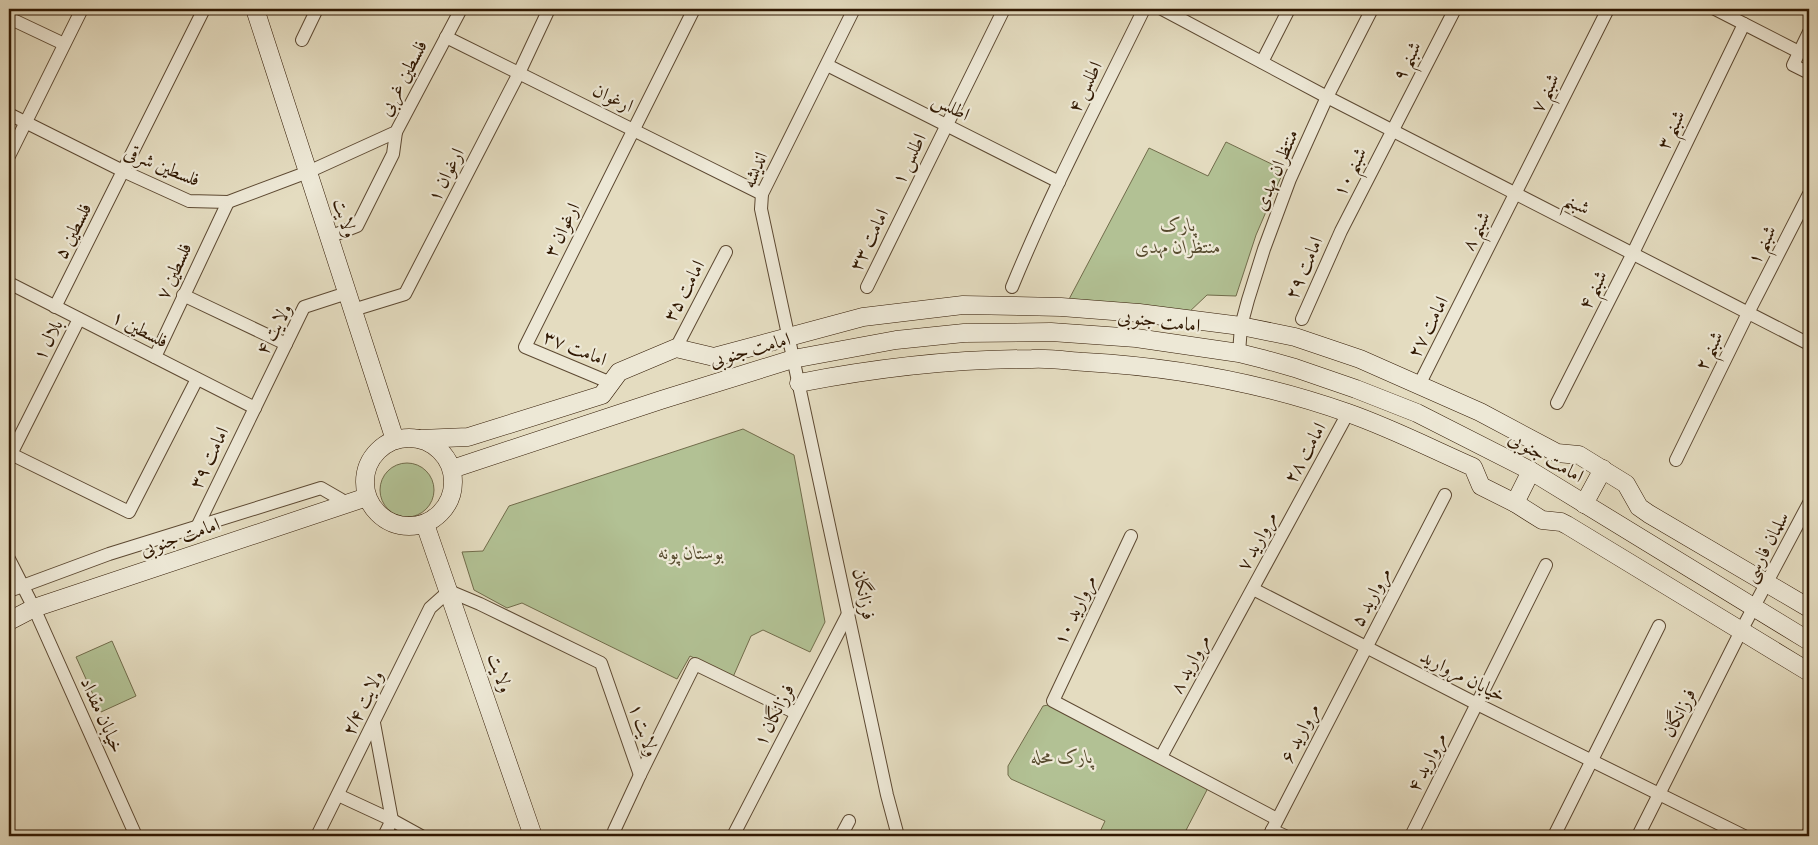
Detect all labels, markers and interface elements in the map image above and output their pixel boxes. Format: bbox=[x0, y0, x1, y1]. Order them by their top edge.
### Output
street label: فلسطین غربی bbox=[373, 36, 435, 121]
street label: شبنم ۹ bbox=[1387, 37, 1433, 88]
street label: اطلس ۴ bbox=[1062, 57, 1108, 117]
street label: شبنم ۷ bbox=[1525, 69, 1571, 120]
street label: ارغوان bbox=[589, 78, 637, 118]
street label: اطلس bbox=[928, 87, 974, 127]
street label: شبنم ۳ bbox=[1651, 106, 1697, 157]
street label: منتظران مهدی bbox=[1248, 126, 1304, 214]
street label: اطلس ۱ bbox=[886, 129, 932, 189]
street label: فلسطین شرقی bbox=[121, 140, 203, 192]
street label: شبنم ۱۰ bbox=[1327, 143, 1379, 204]
street label: ارغوان ۱ bbox=[422, 144, 470, 206]
street label: اندیشه bbox=[737, 148, 773, 192]
street label: شبنم bbox=[1557, 187, 1594, 227]
street label: ولایت bbox=[327, 195, 363, 241]
street label: فلسطین ۵ bbox=[49, 199, 97, 263]
street label: ارغوان ۳ bbox=[539, 199, 585, 261]
street label: امامت ۳۳ bbox=[844, 205, 894, 275]
street label: شبنم ۸ bbox=[1456, 207, 1502, 258]
park label: پارک منتظران مهدی bbox=[1135, 213, 1221, 259]
street label: شبنم ۱ bbox=[1742, 221, 1788, 272]
street label: امامت ۲۹ bbox=[1280, 233, 1328, 303]
street label: فلسطین ۷ bbox=[150, 239, 198, 303]
street label: امامت ۳۵ bbox=[658, 256, 710, 326]
street label: شبنم ۴ bbox=[1573, 266, 1619, 317]
street label: امامت ۲۷ bbox=[1402, 292, 1454, 362]
street label: ولایت ۴ bbox=[250, 299, 298, 359]
street label: امامت جنوبی bbox=[1116, 304, 1202, 340]
street label: فلسطین ۱ bbox=[108, 305, 172, 353]
street label: بلال ۱ bbox=[27, 315, 69, 365]
street label: امامت ۳۷ bbox=[540, 324, 610, 372]
street label: امامت جنوبی bbox=[707, 327, 794, 375]
street label: شبنم ۲ bbox=[1689, 327, 1735, 378]
street label: امامت ۲۸ bbox=[1278, 418, 1332, 488]
street label: امامت ۳۹ bbox=[184, 423, 234, 493]
street label: امامت جنوبی bbox=[1503, 426, 1588, 490]
street label: مروارید ۷ bbox=[1231, 507, 1283, 575]
street label: سلمان فارسی bbox=[1737, 507, 1796, 587]
street label: امامت جنوبی bbox=[137, 512, 224, 564]
park label: بوستان پونه bbox=[658, 541, 724, 566]
street label: مروارید ۵ bbox=[1345, 563, 1397, 631]
street label: فرزانگان bbox=[847, 566, 882, 622]
street label: مروارید ۱۰ bbox=[1048, 571, 1103, 649]
street label: مروارید ۸ bbox=[1164, 630, 1216, 698]
street label: خیابان مروارید bbox=[1416, 644, 1510, 709]
street label: ولایت bbox=[482, 650, 518, 696]
street label: ولایت ۲/۴ bbox=[337, 666, 389, 740]
street label: خیابان مقداد bbox=[75, 673, 129, 757]
street label: فرزانگان ۱ bbox=[747, 679, 800, 750]
street label: فرزانگان bbox=[1656, 684, 1701, 742]
street label: مروارید ۶ bbox=[1275, 699, 1326, 767]
street label: ولایت ۱ bbox=[624, 700, 664, 760]
street label: مروارید ۴ bbox=[1402, 728, 1453, 796]
park label: پارک محله bbox=[1031, 745, 1095, 770]

